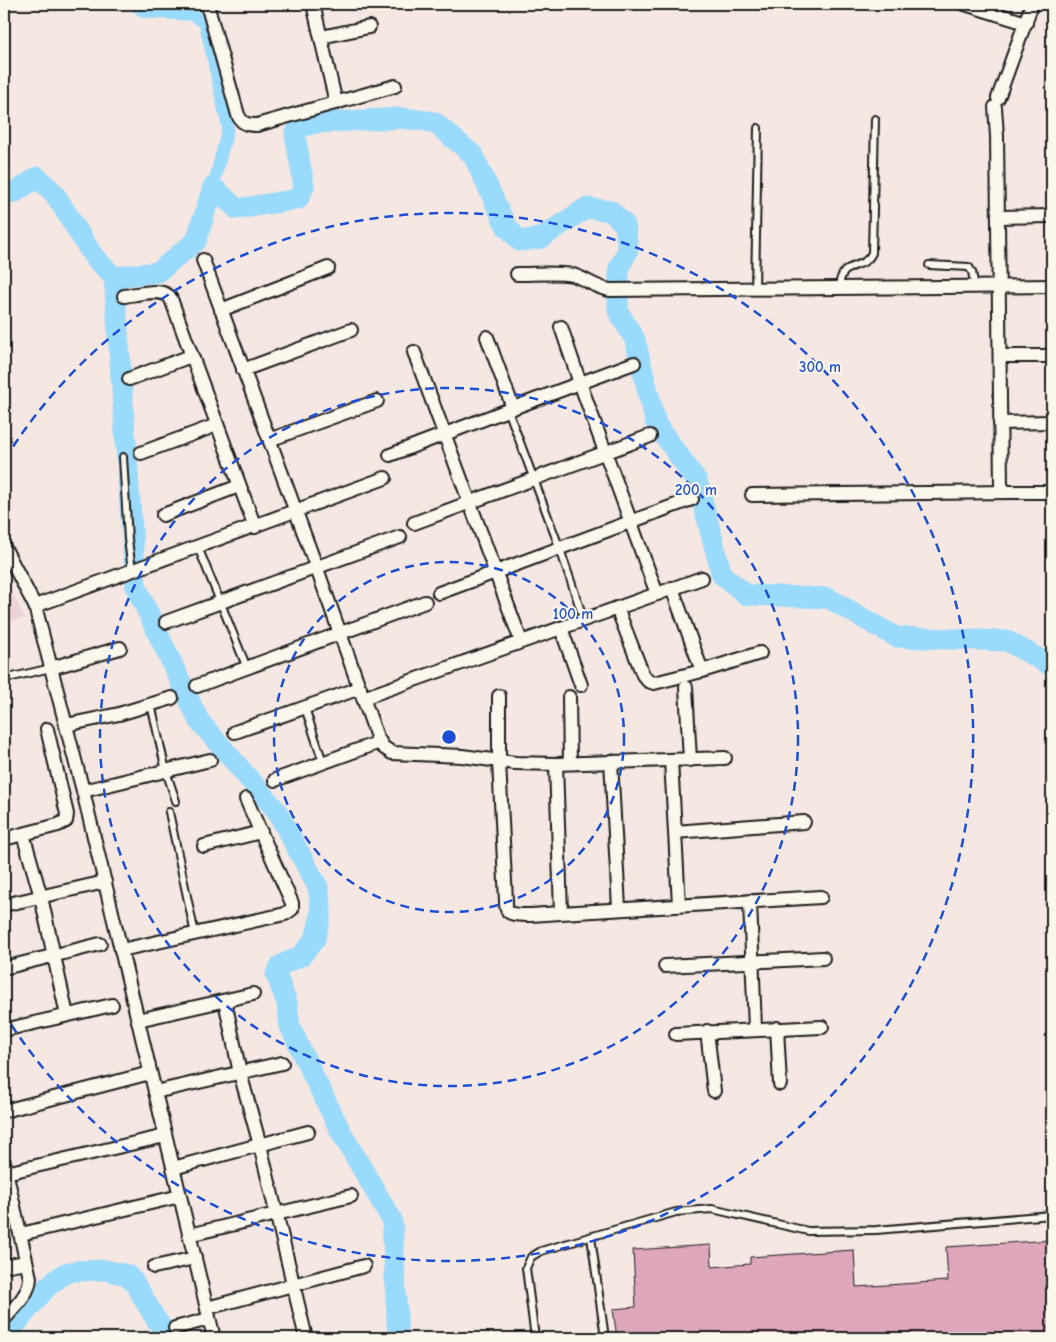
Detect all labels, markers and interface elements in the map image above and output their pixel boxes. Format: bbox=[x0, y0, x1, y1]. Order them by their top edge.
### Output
text: 300 m bbox=[799, 358, 841, 376]
text: 200 m bbox=[675, 481, 717, 499]
text: 100 m bbox=[553, 605, 593, 623]
centre of rings bbox=[440, 728, 458, 746]

